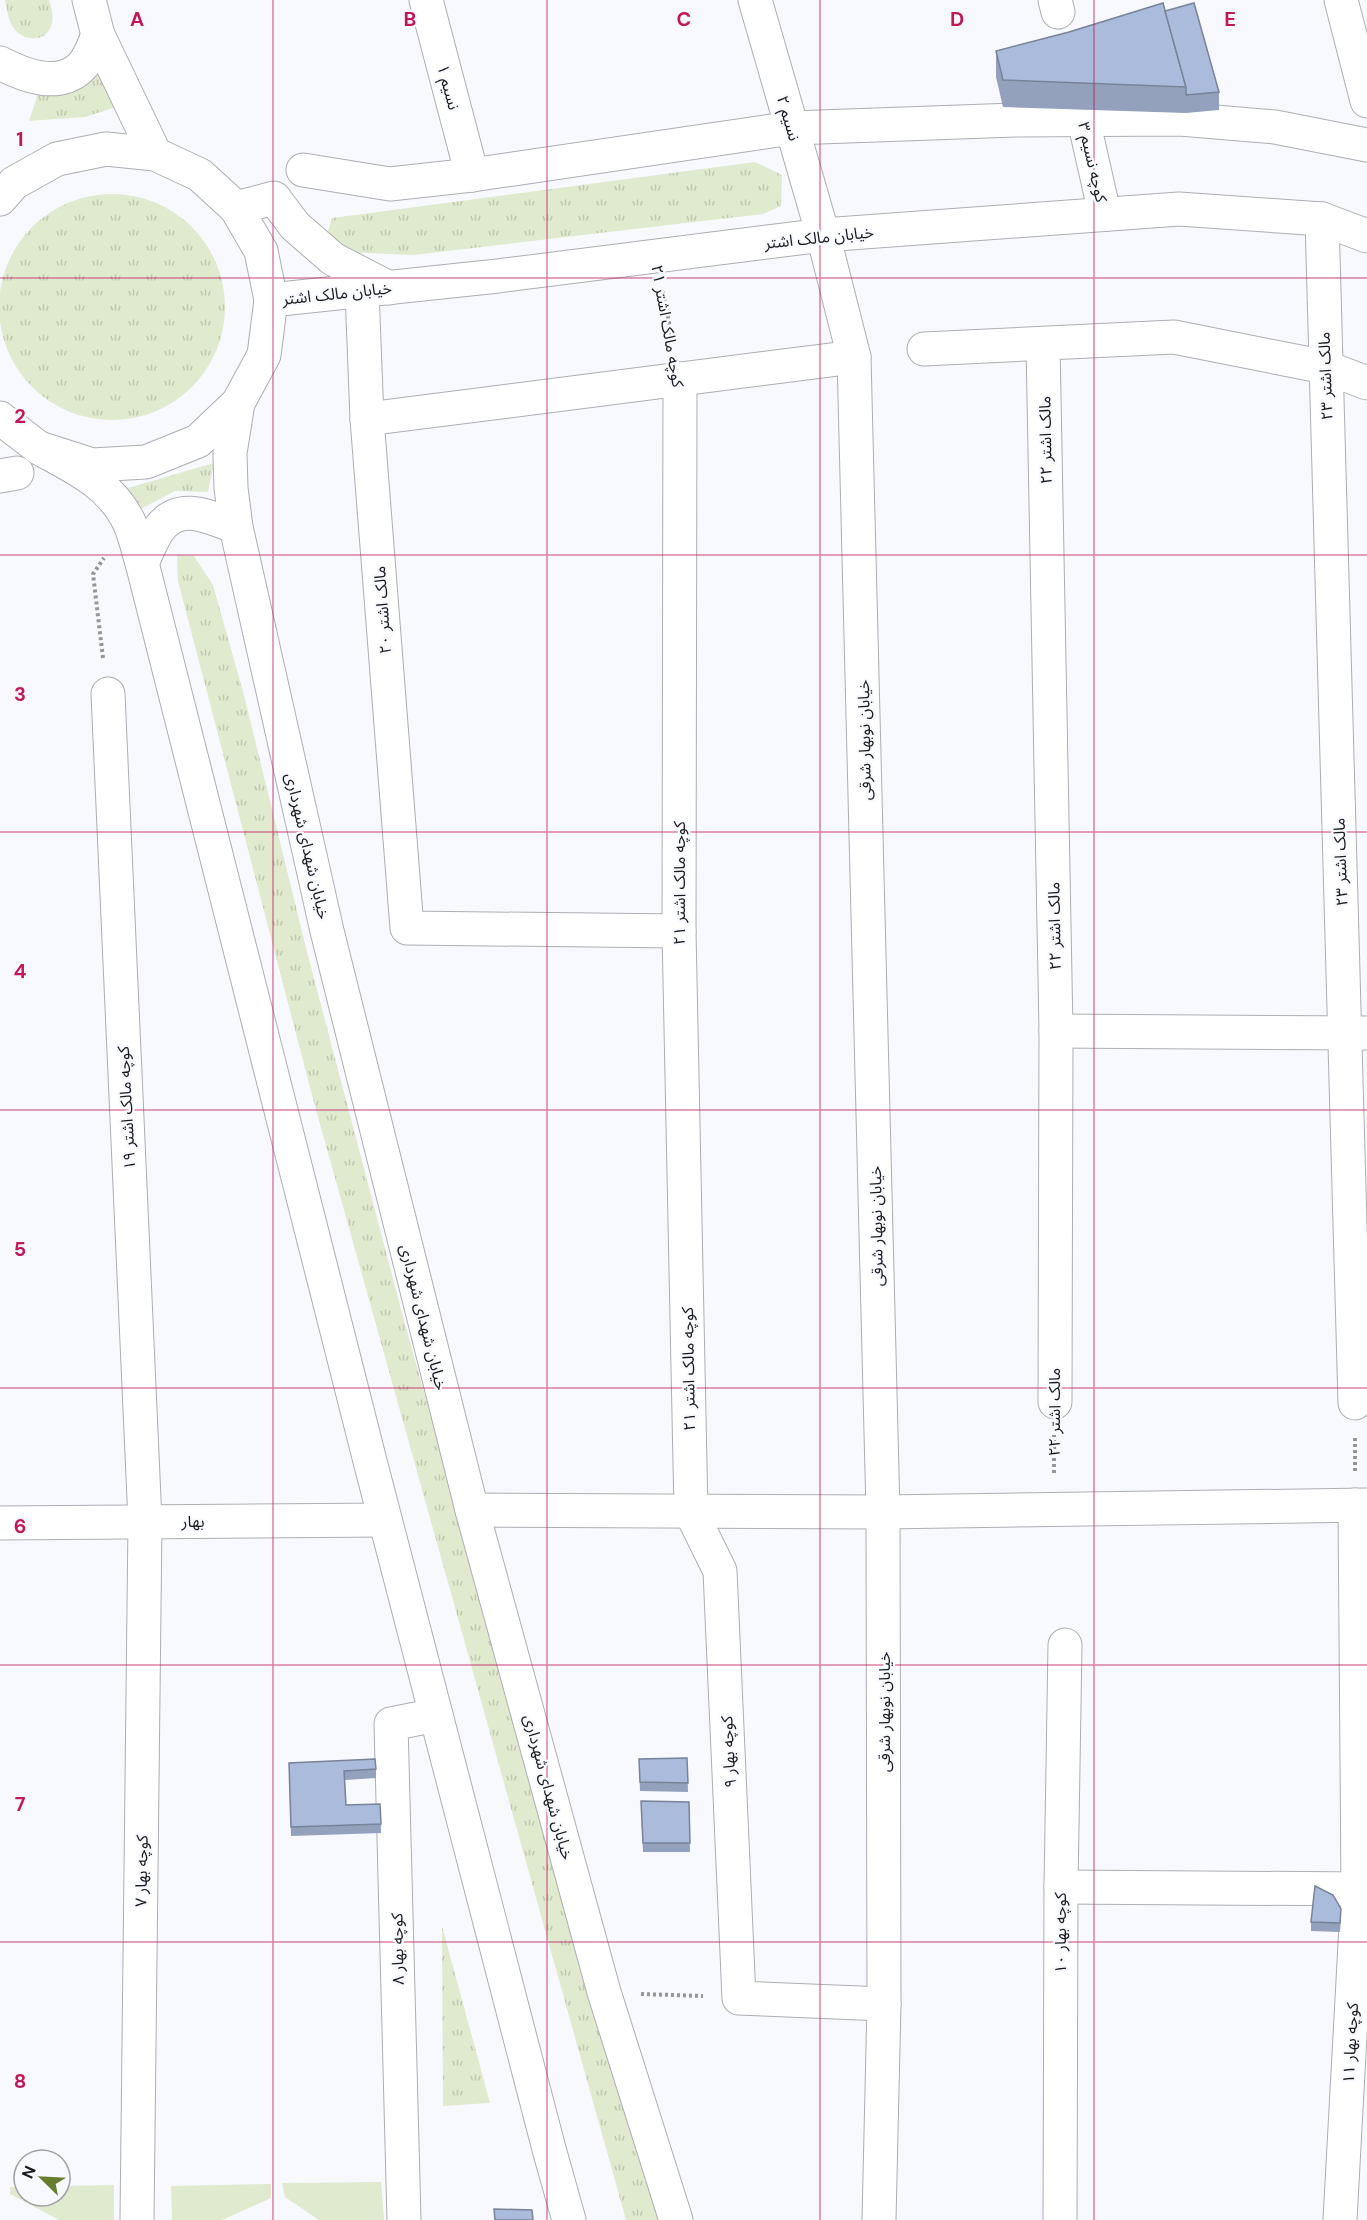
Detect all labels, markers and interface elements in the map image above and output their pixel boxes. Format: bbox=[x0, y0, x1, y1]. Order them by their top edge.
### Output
text: A bbox=[130, 6, 144, 32]
text: B bbox=[404, 6, 416, 32]
text: C bbox=[677, 6, 691, 32]
text: D bbox=[950, 6, 964, 32]
text: E bbox=[1224, 6, 1236, 32]
street label: نسیم ۱ bbox=[430, 62, 465, 113]
street label: نسیم ۲ bbox=[770, 93, 805, 144]
street label: کوچه نسیم ۳ bbox=[1071, 120, 1112, 205]
text: 1 bbox=[16, 126, 24, 152]
street label: خیابان مالک اشتر bbox=[762, 221, 875, 254]
street label: کوچه مالک اشتر ۲۱ bbox=[646, 263, 689, 389]
street label: خیابان مالک اشتر bbox=[280, 277, 393, 310]
street label: مالک اشتر ۲۳ bbox=[1313, 331, 1338, 420]
street label: مالک اشتر ۲۲ bbox=[1034, 396, 1057, 484]
text: 2 bbox=[14, 403, 26, 429]
street label: مالک اشتر ۲۰ bbox=[369, 565, 396, 655]
street label: خیابان نوبهار شرقی bbox=[853, 680, 876, 800]
text: 3 bbox=[14, 681, 26, 707]
street label: خیابان شهدای شهرداری bbox=[280, 771, 335, 921]
street label: مالک اشتر ۲۳ bbox=[1328, 817, 1353, 906]
street label: کوچه مالک اشتر ۲۱ bbox=[669, 821, 690, 945]
street label: مالک اشتر ۲۲ bbox=[1043, 882, 1066, 970]
text: 4 bbox=[14, 958, 27, 984]
street label: کوچه مالک اشتر ۱۹ bbox=[113, 1045, 140, 1170]
street label: خیابان نوبهار شرقی bbox=[865, 1166, 888, 1286]
text: 5 bbox=[14, 1236, 26, 1262]
street label: خیابان شهدای شهرداری bbox=[395, 1242, 452, 1392]
street label: کوچه مالک اشتر ۲۱ bbox=[677, 1306, 700, 1431]
street label: مالک اشتر ۲۲ bbox=[1044, 1368, 1065, 1456]
street label: بهار bbox=[181, 1511, 204, 1532]
text: 6 bbox=[14, 1513, 26, 1539]
street label: خیابان نوبهار شرقی bbox=[874, 1652, 895, 1772]
street label: خیابان شهدای شهرداری bbox=[519, 1712, 578, 1862]
street label: کوچه بهار ۹ bbox=[716, 1715, 741, 1788]
text: 7 bbox=[15, 1791, 26, 1817]
street label: کوچه بهار ۷ bbox=[130, 1834, 153, 1907]
street label: کوچه بهار ۱۰ bbox=[1050, 1892, 1071, 1974]
street label: کوچه بهار ۸ bbox=[386, 1912, 409, 1985]
street label: کوچه بهار ۱۱ bbox=[1338, 2002, 1363, 2084]
text: 8 bbox=[14, 2068, 26, 2094]
north arrow bbox=[12, 2148, 72, 2208]
text: N bbox=[17, 2163, 41, 2182]

